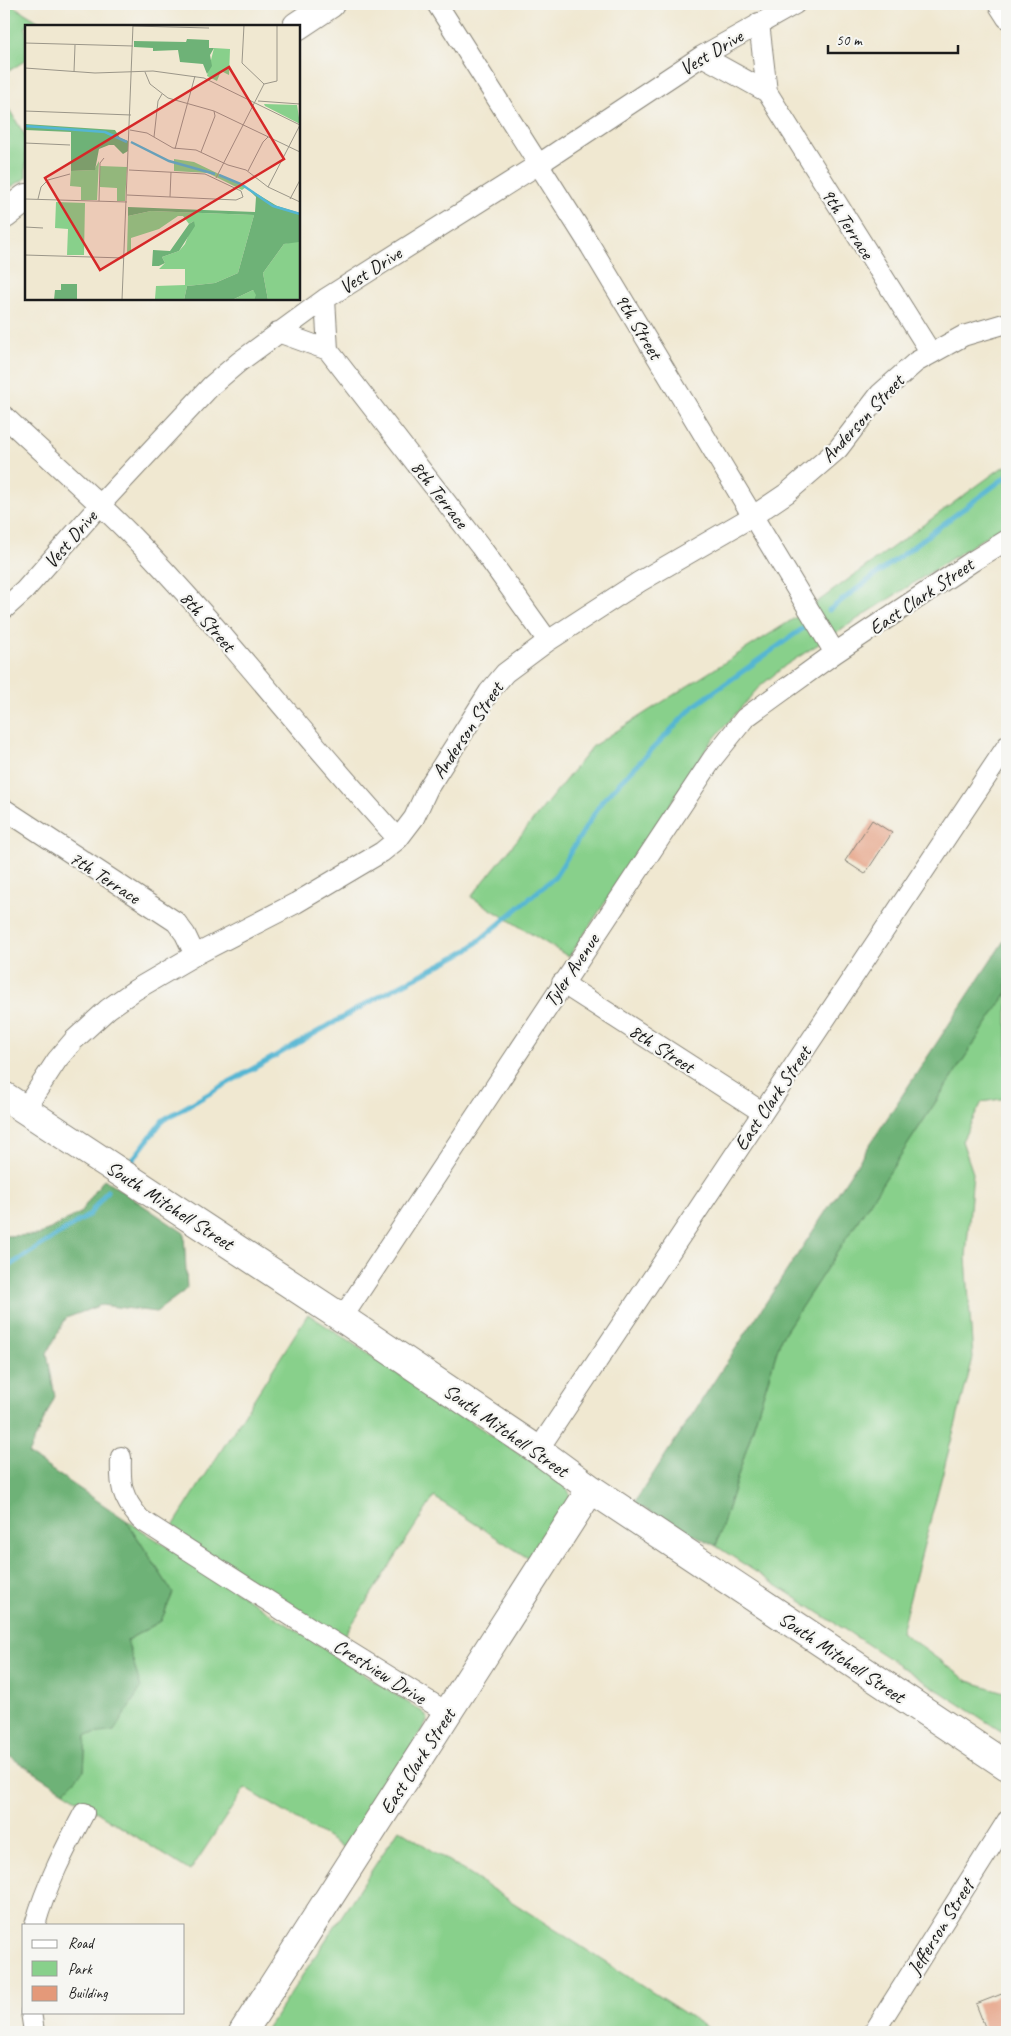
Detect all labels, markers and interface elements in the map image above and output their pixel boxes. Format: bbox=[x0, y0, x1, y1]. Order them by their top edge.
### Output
scale bar bbox=[828, 22, 958, 54]
street label: Vest Drive bbox=[675, 23, 749, 81]
inset map bbox=[25, 25, 300, 300]
text: 50 m bbox=[836, 31, 863, 50]
street label: 9th Terrace bbox=[815, 183, 880, 265]
street label: Vest Drive bbox=[334, 240, 408, 300]
street label: 9th Street bbox=[609, 289, 669, 366]
street label: Anderson Street bbox=[815, 367, 911, 468]
street label: 8th Terrace bbox=[405, 455, 475, 534]
street label: Vest Drive bbox=[38, 504, 104, 574]
street label: East Clark Street bbox=[864, 551, 980, 641]
street label: 8th Street bbox=[174, 586, 242, 659]
street label: Anderson Street bbox=[426, 675, 510, 783]
street label: 7th Terrace bbox=[65, 845, 146, 910]
street label: Tyler Avenue bbox=[538, 928, 606, 1012]
street label: 8th Street bbox=[624, 1018, 701, 1080]
street label: East Clark Street bbox=[728, 1039, 818, 1155]
street label: South Mitchell Street bbox=[101, 1155, 240, 1257]
street label: South Mitchell Street bbox=[438, 1378, 575, 1484]
street label: South Mitchell Street bbox=[774, 1606, 911, 1710]
street label: Crestview Drive bbox=[329, 1633, 432, 1710]
street label: East Clark Street bbox=[374, 1702, 462, 1819]
street label: Jefferson Street bbox=[901, 1872, 981, 1980]
legend bbox=[22, 1924, 185, 2014]
text: Road bbox=[68, 1934, 95, 1953]
text: Park bbox=[68, 1960, 93, 1979]
text: Building bbox=[68, 1984, 108, 2003]

